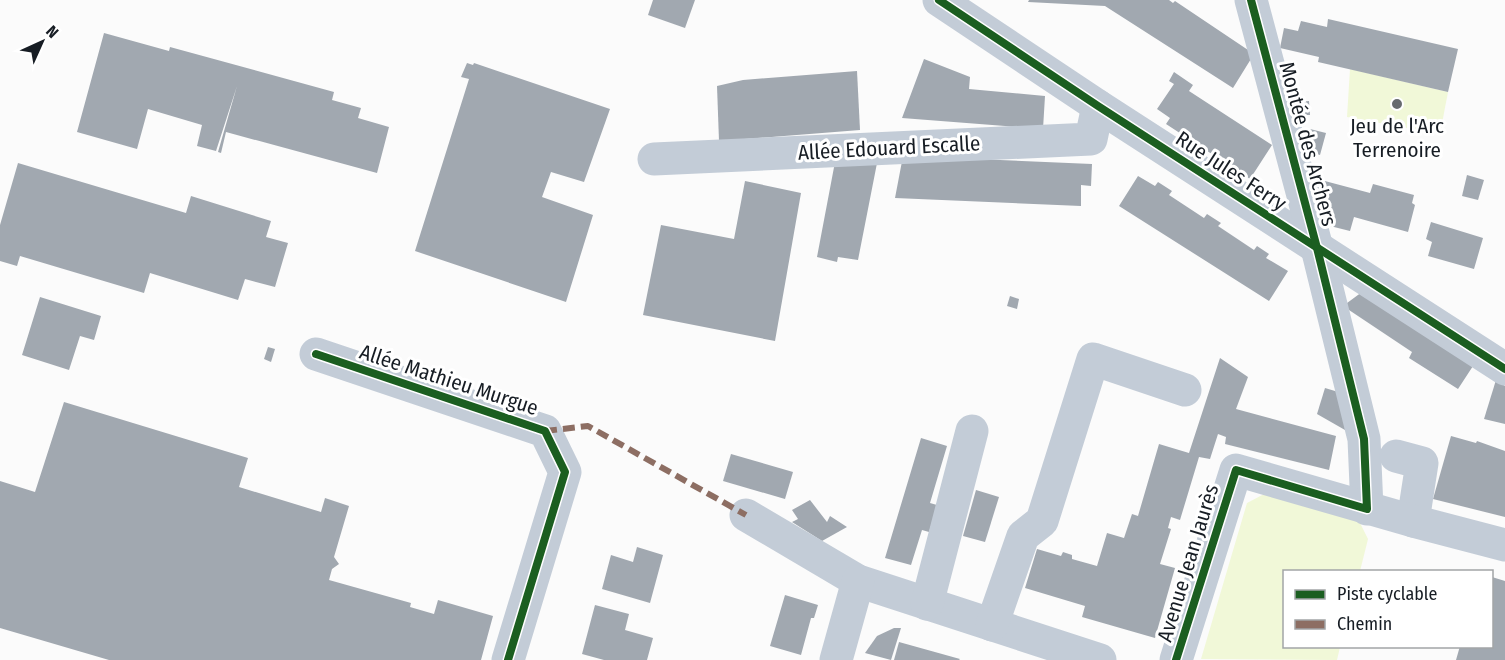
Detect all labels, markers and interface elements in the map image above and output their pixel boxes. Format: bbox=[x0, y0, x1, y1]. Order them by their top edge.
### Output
north arrow bbox=[12, 12, 72, 72]
text: N bbox=[42, 22, 62, 42]
street label: Montée des Archers bbox=[1274, 59, 1342, 229]
marker: Jeu de l'Arc Terrenoire bbox=[1390, 97, 1404, 111]
place label: Jeu de l'Arc Terrenoire bbox=[1350, 113, 1444, 163]
street label: Rue Jules Ferry bbox=[1171, 126, 1292, 217]
street label: Allée Edouard Escalle bbox=[797, 130, 981, 166]
street label: Allée Mathieu Murgue bbox=[356, 339, 542, 421]
street label: Avenue Jean Jaurès bbox=[1152, 481, 1224, 645]
legend bbox=[1283, 570, 1493, 648]
text: Piste cyclable bbox=[1337, 583, 1437, 605]
text: Chemin bbox=[1337, 613, 1392, 635]

